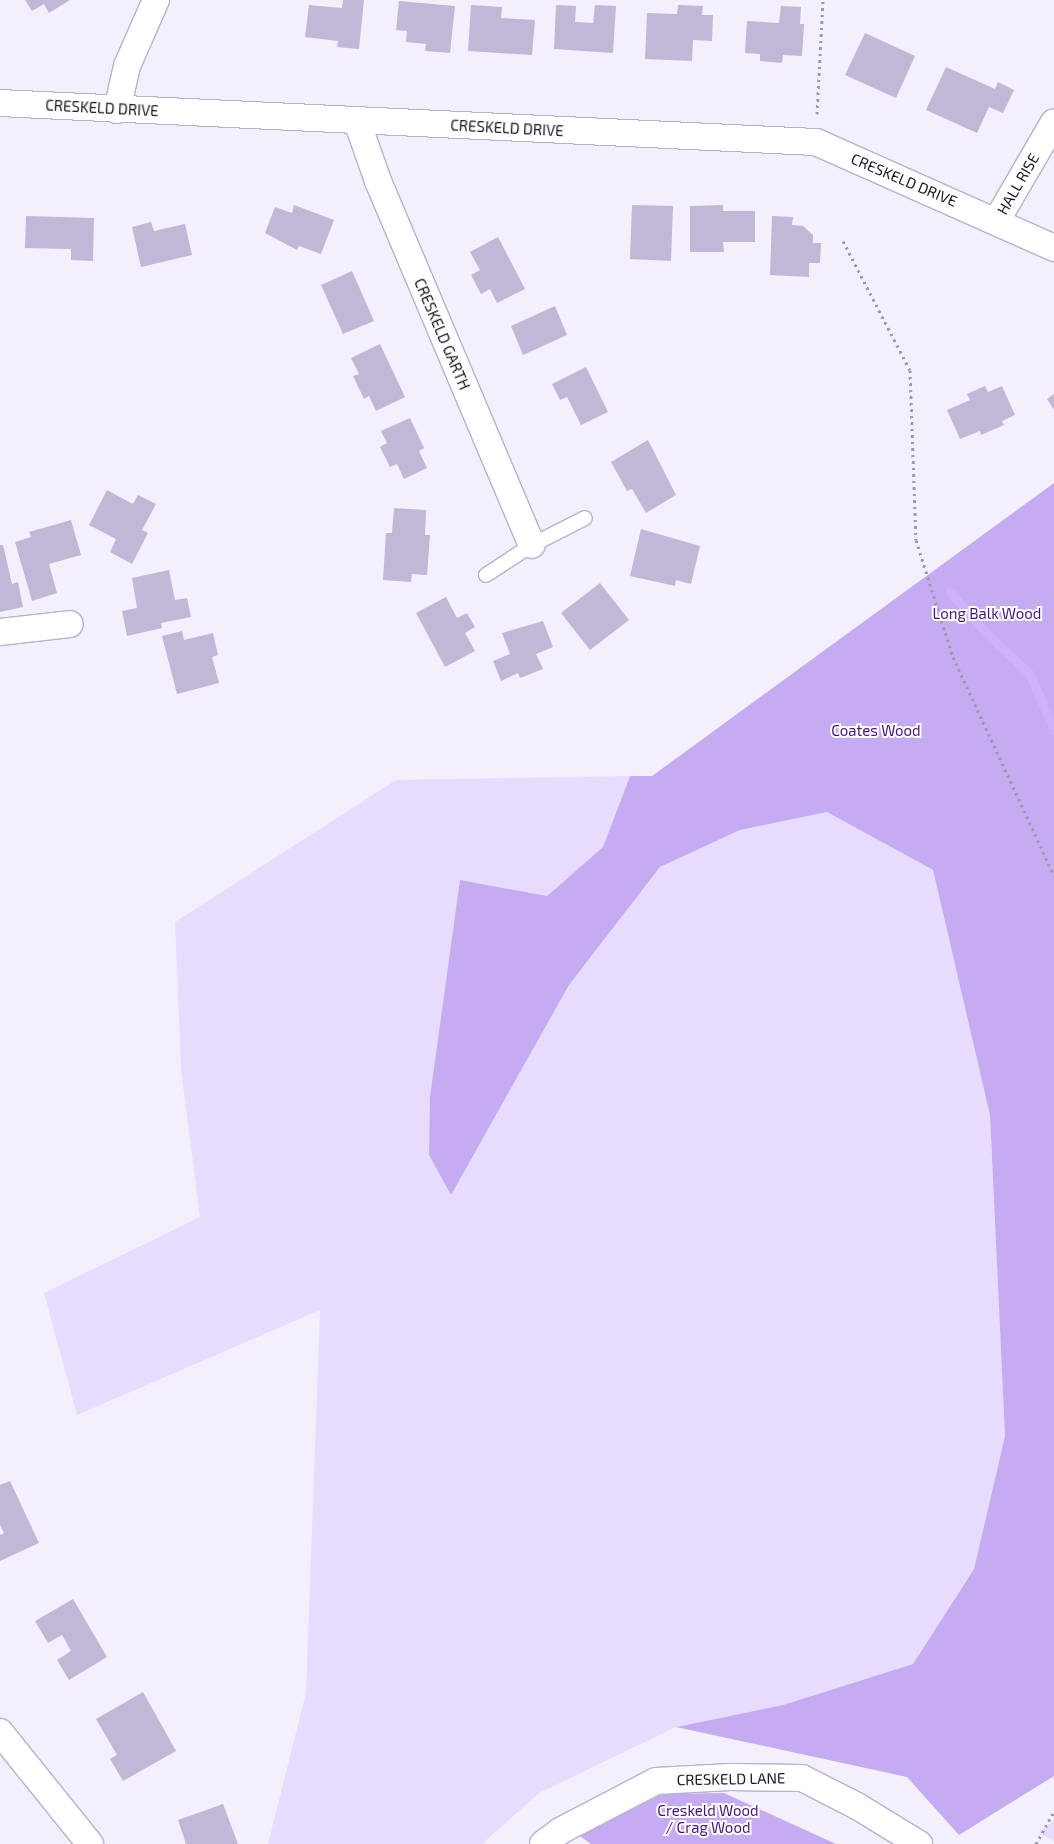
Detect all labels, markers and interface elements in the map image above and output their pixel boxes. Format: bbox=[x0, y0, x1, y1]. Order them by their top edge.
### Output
street label: CRESKELD DRIVE bbox=[45, 96, 159, 120]
street label: CRESKELD DRIVE bbox=[450, 116, 564, 140]
street label: CRESKELD DRIVE bbox=[848, 150, 960, 210]
street label: HALL RISE bbox=[993, 150, 1043, 218]
street label: CRESKELD GARTH bbox=[410, 276, 474, 392]
park label: Long Balk Wood bbox=[932, 605, 1042, 623]
park label: Coates Wood bbox=[831, 722, 921, 740]
street label: CRESKELD LANE bbox=[676, 1769, 786, 1789]
park label: Creskeld Wood / Crag Wood bbox=[657, 1801, 759, 1836]

